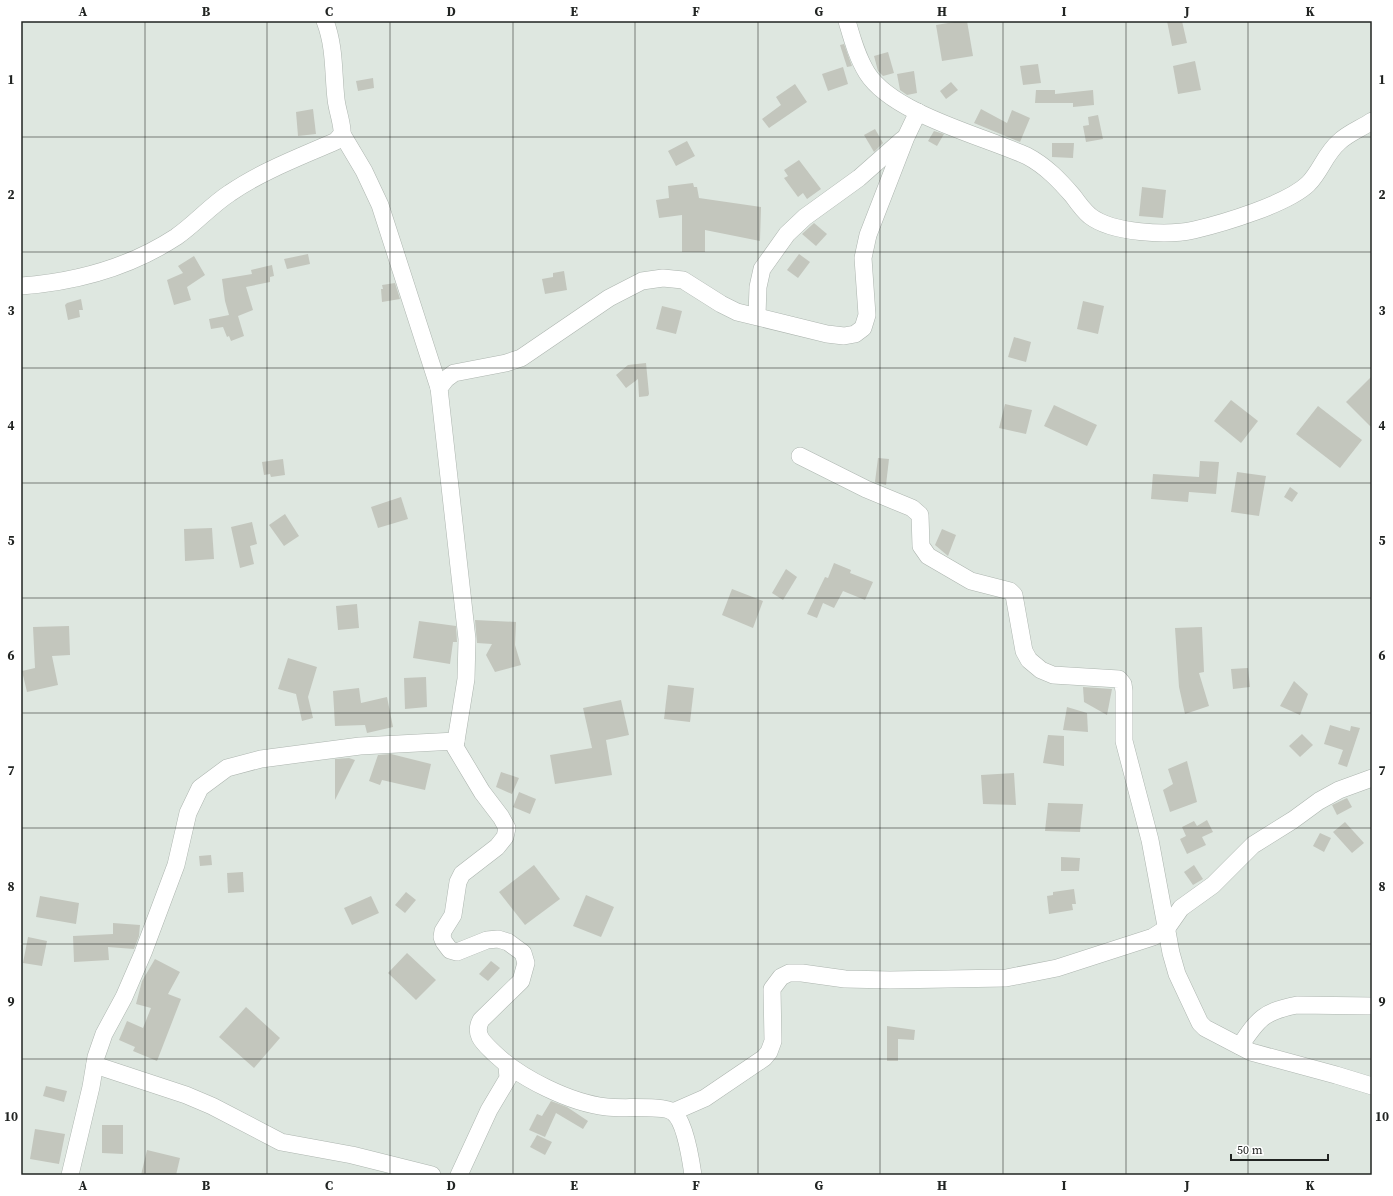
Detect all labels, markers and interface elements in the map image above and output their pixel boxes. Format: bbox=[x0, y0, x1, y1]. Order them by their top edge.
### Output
text: A bbox=[79, 3, 88, 20]
text: B bbox=[202, 3, 211, 20]
text: C bbox=[325, 3, 333, 20]
text: D bbox=[446, 3, 456, 20]
text: E bbox=[570, 3, 578, 20]
text: F bbox=[692, 3, 700, 20]
text: G bbox=[815, 3, 824, 20]
text: H bbox=[937, 3, 947, 20]
text: I bbox=[1061, 3, 1067, 20]
text: J bbox=[1183, 3, 1190, 20]
text: K bbox=[1305, 3, 1315, 20]
text: 1 bbox=[7, 71, 15, 88]
text: 1 bbox=[1378, 71, 1386, 88]
text: 2 bbox=[7, 186, 15, 203]
text: 2 bbox=[1378, 186, 1386, 203]
text: 3 bbox=[7, 302, 15, 319]
text: 3 bbox=[1378, 302, 1386, 319]
text: 4 bbox=[7, 417, 15, 434]
text: 4 bbox=[1378, 417, 1386, 434]
text: 5 bbox=[7, 532, 15, 549]
text: 5 bbox=[1378, 532, 1386, 549]
text: 6 bbox=[7, 647, 15, 664]
text: 6 bbox=[1378, 647, 1386, 664]
text: 7 bbox=[7, 762, 15, 779]
text: 7 bbox=[1378, 762, 1386, 779]
text: 8 bbox=[7, 878, 15, 895]
text: 8 bbox=[1378, 878, 1386, 895]
text: 9 bbox=[7, 993, 15, 1010]
text: 9 bbox=[1378, 993, 1386, 1010]
text: 10 bbox=[4, 1108, 18, 1125]
text: 10 bbox=[1375, 1108, 1389, 1125]
scale bar bbox=[1231, 1136, 1328, 1162]
text: 50 m bbox=[1237, 1142, 1263, 1158]
text: A bbox=[79, 1177, 88, 1194]
text: B bbox=[202, 1177, 211, 1194]
text: C bbox=[325, 1177, 333, 1194]
text: D bbox=[446, 1177, 456, 1194]
text: E bbox=[570, 1177, 578, 1194]
text: F bbox=[692, 1177, 700, 1194]
text: G bbox=[815, 1177, 824, 1194]
text: H bbox=[937, 1177, 947, 1194]
text: I bbox=[1061, 1177, 1067, 1194]
text: J bbox=[1183, 1177, 1190, 1194]
text: K bbox=[1305, 1177, 1315, 1194]

